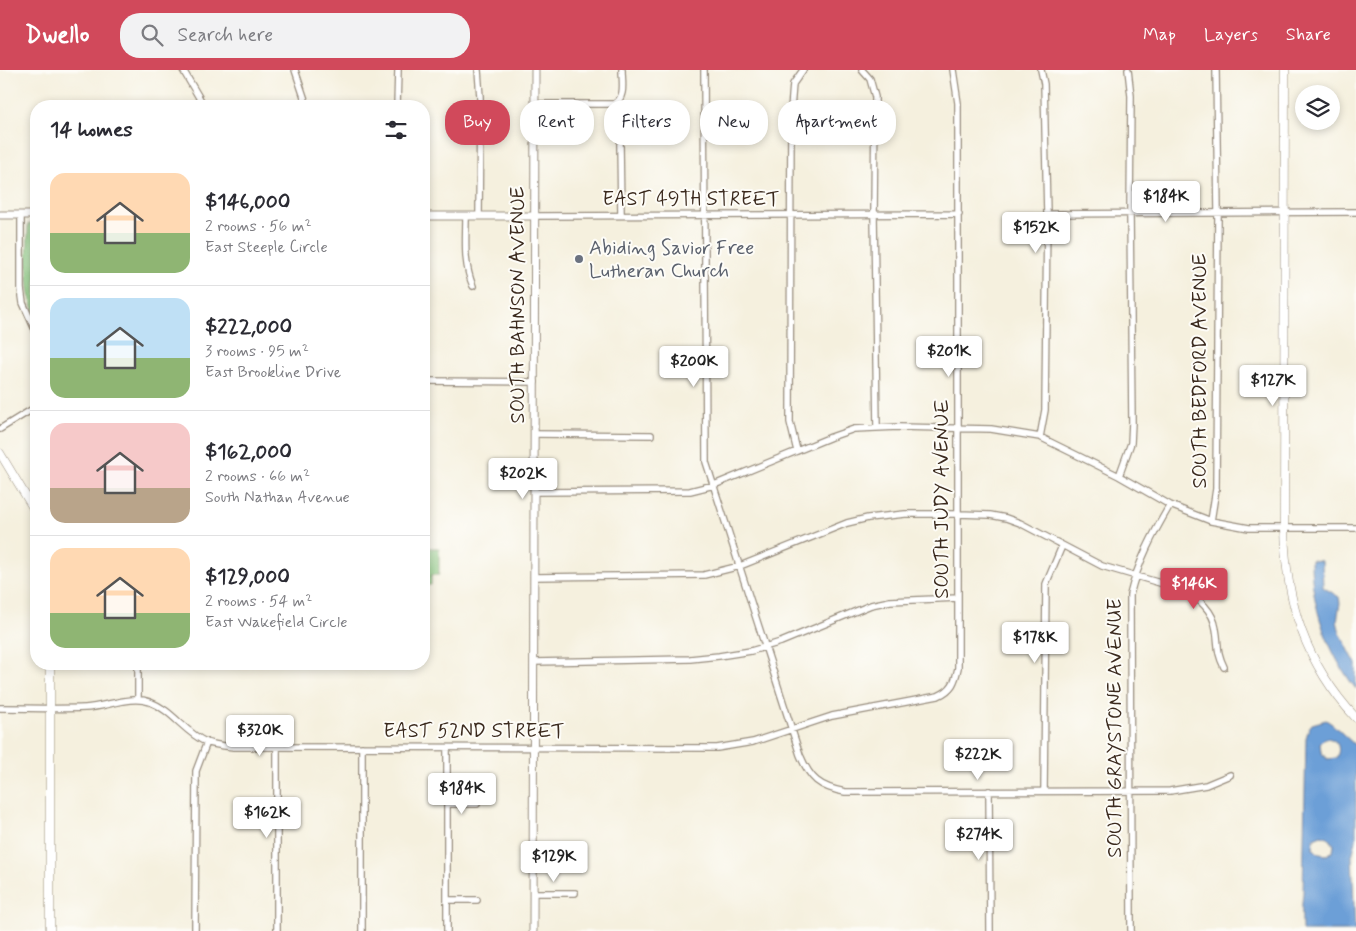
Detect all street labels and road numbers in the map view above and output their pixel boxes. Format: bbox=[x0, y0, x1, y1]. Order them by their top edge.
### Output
street label: EAST 49TH STREET bbox=[602, 186, 780, 213]
street label: SOUTH BAHNSON AVENUE bbox=[505, 187, 532, 423]
street label: SOUTH BEDFORD AVENUE bbox=[1187, 253, 1214, 489]
street label: SOUTH JUDY AVENUE bbox=[929, 399, 956, 599]
street label: SOUTH GRAYSTONE AVENUE bbox=[1102, 598, 1129, 858]
street label: EAST 52ND STREET bbox=[383, 718, 565, 745]

